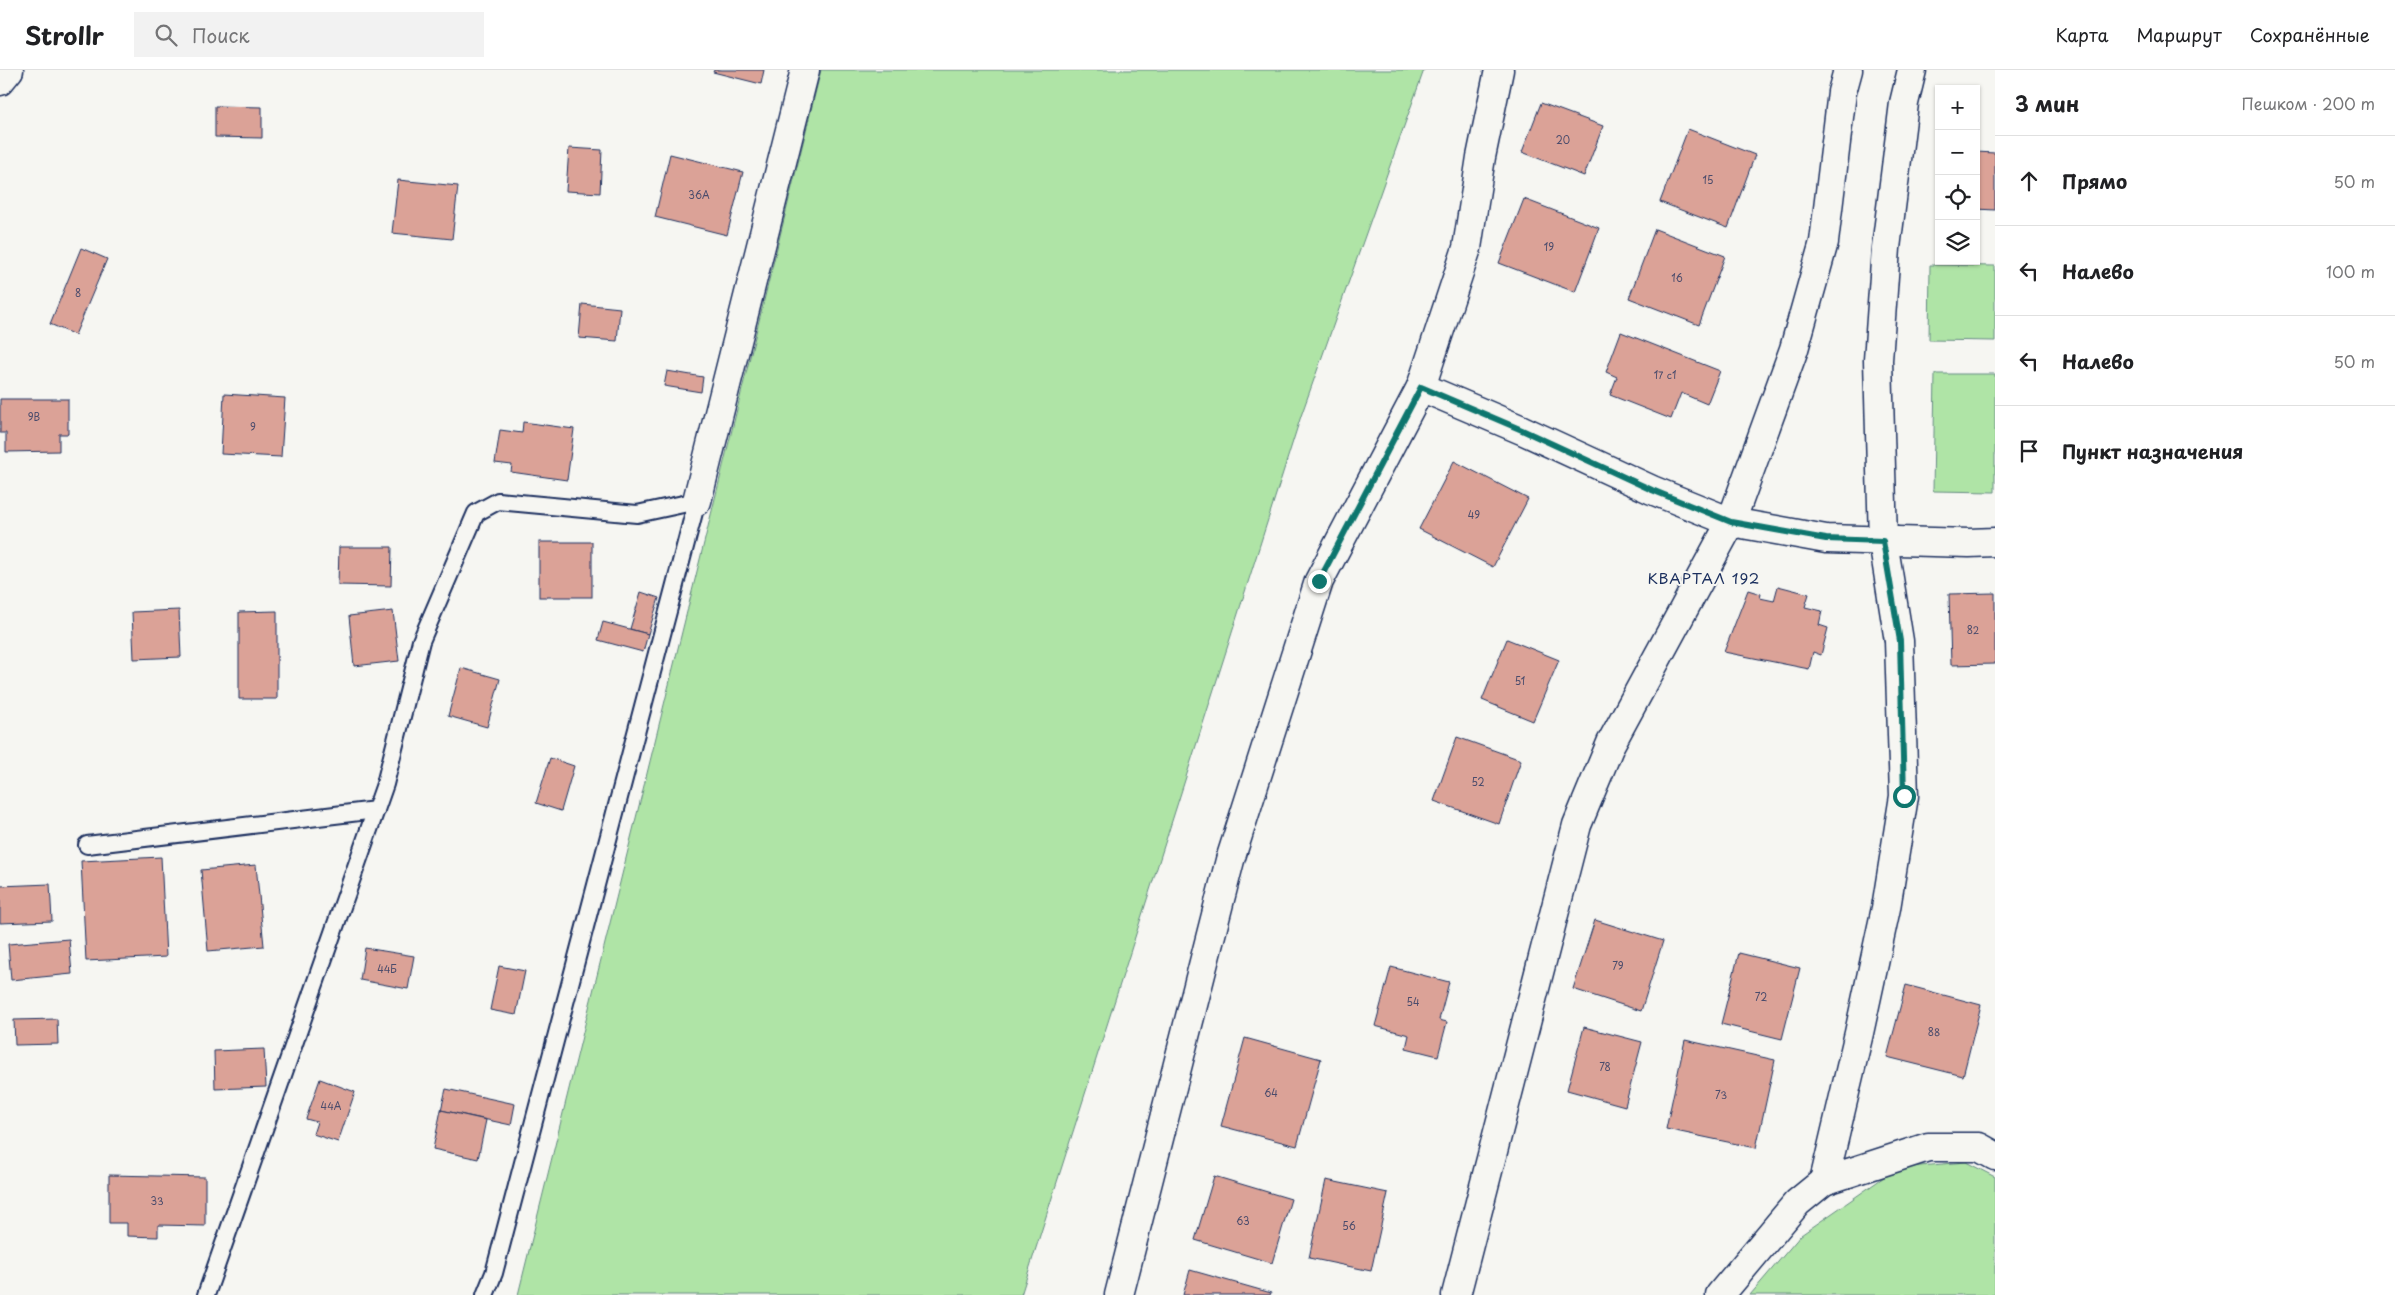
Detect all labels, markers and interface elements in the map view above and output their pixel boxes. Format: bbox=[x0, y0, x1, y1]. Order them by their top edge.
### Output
search box bbox=[134, 12, 484, 57]
text: Strollr bbox=[25, 17, 104, 53]
icon: search bbox=[152, 21, 180, 49]
text: Поиск bbox=[192, 21, 250, 49]
text: Карта bbox=[2056, 21, 2108, 48]
text: Маршрут bbox=[2136, 21, 2222, 48]
text: Сохранённые bbox=[2250, 21, 2370, 48]
map controls bbox=[1935, 85, 1980, 265]
button: + bbox=[1935, 85, 1980, 130]
text: 3 мин bbox=[2015, 87, 2079, 119]
text: Пешком · 200 m bbox=[2241, 91, 2375, 115]
button: − bbox=[1935, 130, 1980, 175]
house number: 20 bbox=[1556, 132, 1570, 147]
icon: ahead bbox=[2015, 167, 2043, 195]
text: Прямо bbox=[2062, 167, 2127, 195]
text: 50 m bbox=[2334, 169, 2375, 193]
house number: 15 bbox=[1703, 172, 1713, 187]
button: locate bbox=[1935, 175, 1980, 220]
house number: 36А bbox=[688, 187, 710, 202]
button: layers bbox=[1935, 220, 1980, 265]
house number: 19 bbox=[1544, 239, 1554, 254]
icon: left bbox=[2015, 257, 2043, 285]
text: Налево bbox=[2062, 257, 2134, 285]
text: 100 m bbox=[2326, 259, 2375, 283]
house number: 16 bbox=[1671, 270, 1683, 285]
house number: 8 bbox=[75, 285, 81, 300]
icon: left bbox=[2015, 347, 2043, 375]
text: Налево bbox=[2062, 347, 2134, 375]
text: 50 m bbox=[2334, 349, 2375, 373]
house number: 17 с1 bbox=[1654, 367, 1676, 382]
house number: 9В bbox=[28, 409, 41, 424]
house number: 9 bbox=[250, 419, 256, 434]
icon: arrive bbox=[2015, 437, 2043, 465]
text: Пункт назначения bbox=[2062, 437, 2243, 465]
house number: 49 bbox=[1468, 507, 1480, 522]
district label: КВАРТАЛ 192 bbox=[1648, 566, 1760, 589]
route end bbox=[1308, 570, 1331, 593]
house number: 82 bbox=[1967, 622, 1979, 637]
house number: 51 bbox=[1515, 673, 1525, 688]
house number: 52 bbox=[1471, 774, 1485, 789]
route start bbox=[1893, 785, 1916, 808]
house number: 79 bbox=[1612, 958, 1624, 973]
house number: 44Б bbox=[377, 961, 397, 976]
house number: 72 bbox=[1755, 989, 1767, 1004]
house number: 54 bbox=[1406, 994, 1420, 1009]
house number: 88 bbox=[1928, 1024, 1940, 1039]
house number: 78 bbox=[1599, 1059, 1611, 1074]
house number: 64 bbox=[1264, 1085, 1278, 1100]
house number: 73 bbox=[1715, 1087, 1727, 1102]
house number: 44А bbox=[321, 1098, 342, 1113]
house number: 33 bbox=[150, 1193, 164, 1208]
house number: 63 bbox=[1236, 1213, 1250, 1228]
house number: 56 bbox=[1342, 1218, 1356, 1233]

